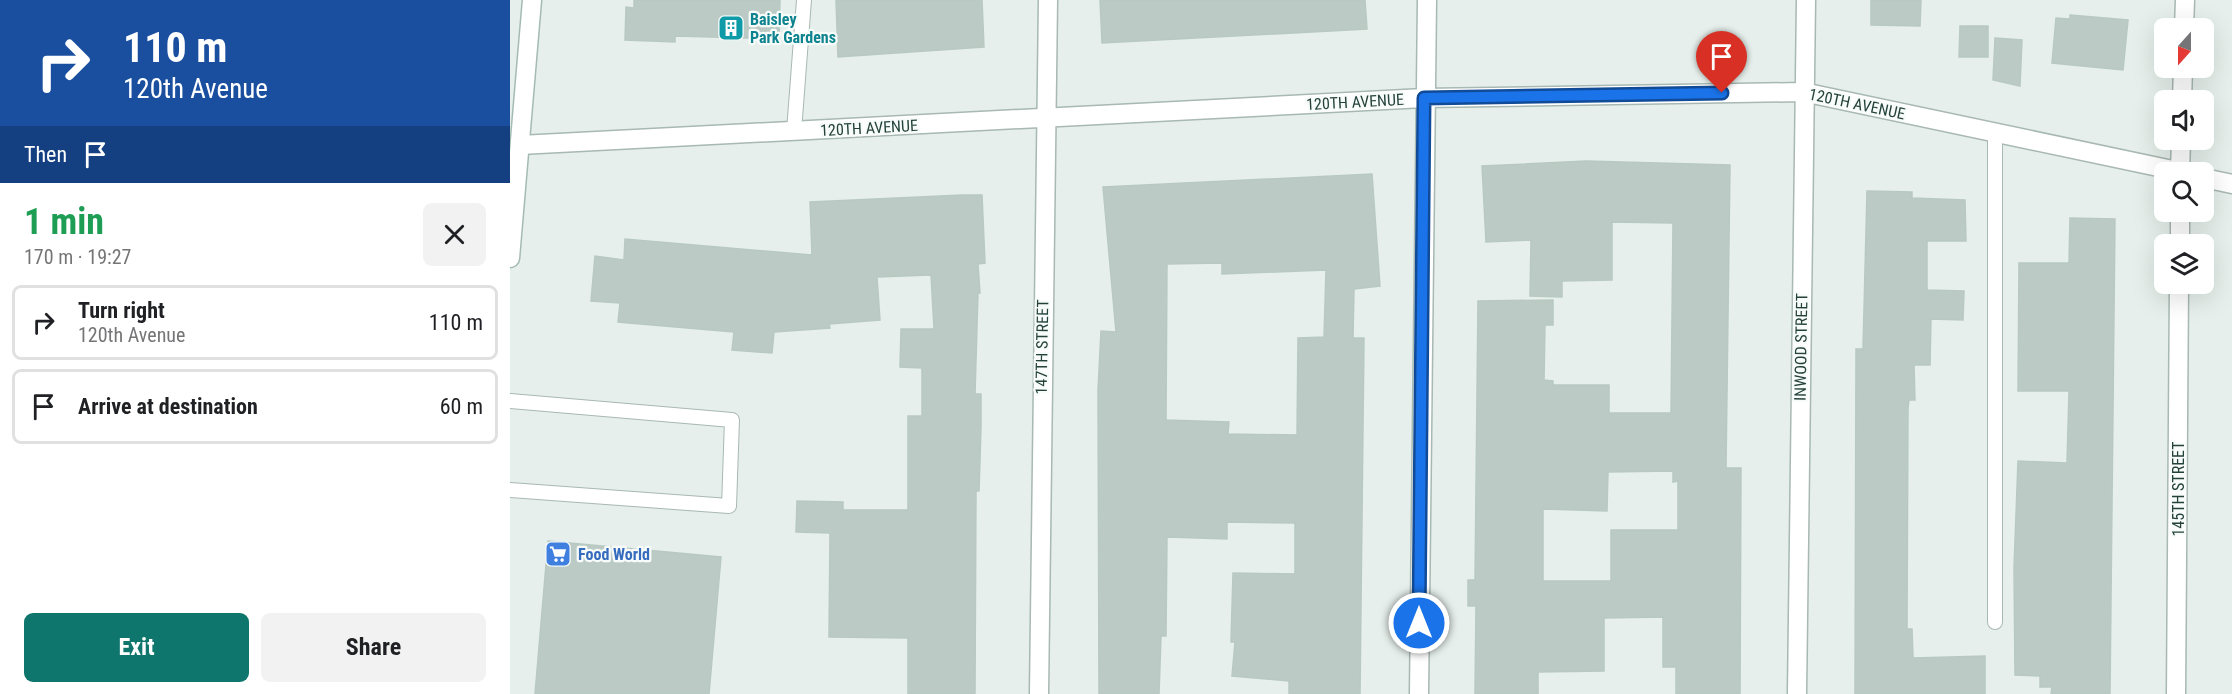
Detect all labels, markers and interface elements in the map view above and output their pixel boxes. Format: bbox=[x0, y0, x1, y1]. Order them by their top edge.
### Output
place label: Baisley Park Gardens bbox=[750, 10, 836, 47]
building icon: Baisley Park Gardens bbox=[716, 13, 746, 43]
north arrow bbox=[2154, 18, 2214, 78]
map controls bbox=[2154, 18, 2214, 294]
text: 110 m bbox=[123, 23, 228, 72]
icon: right bbox=[24, 24, 102, 102]
pin bbox=[1696, 31, 1747, 93]
icon: arrive bbox=[1705, 40, 1738, 73]
text: 120th Avenue bbox=[123, 73, 268, 105]
street label: 120TH AVENUE bbox=[1807, 85, 1907, 123]
street label: 120TH AVENUE bbox=[1306, 90, 1404, 114]
button: sound bbox=[2154, 90, 2214, 150]
street label: 120TH AVENUE bbox=[820, 116, 918, 140]
icon: arrive bbox=[79, 138, 112, 171]
text: Then bbox=[24, 142, 67, 167]
button: search bbox=[2154, 162, 2214, 222]
text: 1 min bbox=[24, 201, 104, 243]
button: close bbox=[423, 203, 486, 266]
button: layers bbox=[2154, 234, 2214, 294]
text: 170 m · 19:27 bbox=[24, 245, 131, 269]
street label: INWOOD STREET bbox=[1791, 293, 1811, 401]
text: Turn right bbox=[78, 298, 165, 323]
street label: 147TH STREET bbox=[1032, 299, 1052, 395]
icon: right bbox=[27, 306, 60, 339]
text: 110 m bbox=[429, 310, 483, 335]
text: 120th Avenue bbox=[78, 323, 185, 347]
icon: arrive bbox=[27, 390, 60, 423]
text: Arrive at destination bbox=[78, 394, 258, 419]
text: 60 m bbox=[440, 394, 483, 419]
street label: 145TH STREET bbox=[2169, 441, 2188, 537]
supermarket icon: Food World bbox=[543, 539, 573, 569]
place label: Food World bbox=[578, 545, 650, 564]
position arrow bbox=[1387, 591, 1451, 655]
button: Exit bbox=[24, 613, 249, 682]
button: Share bbox=[261, 613, 486, 682]

